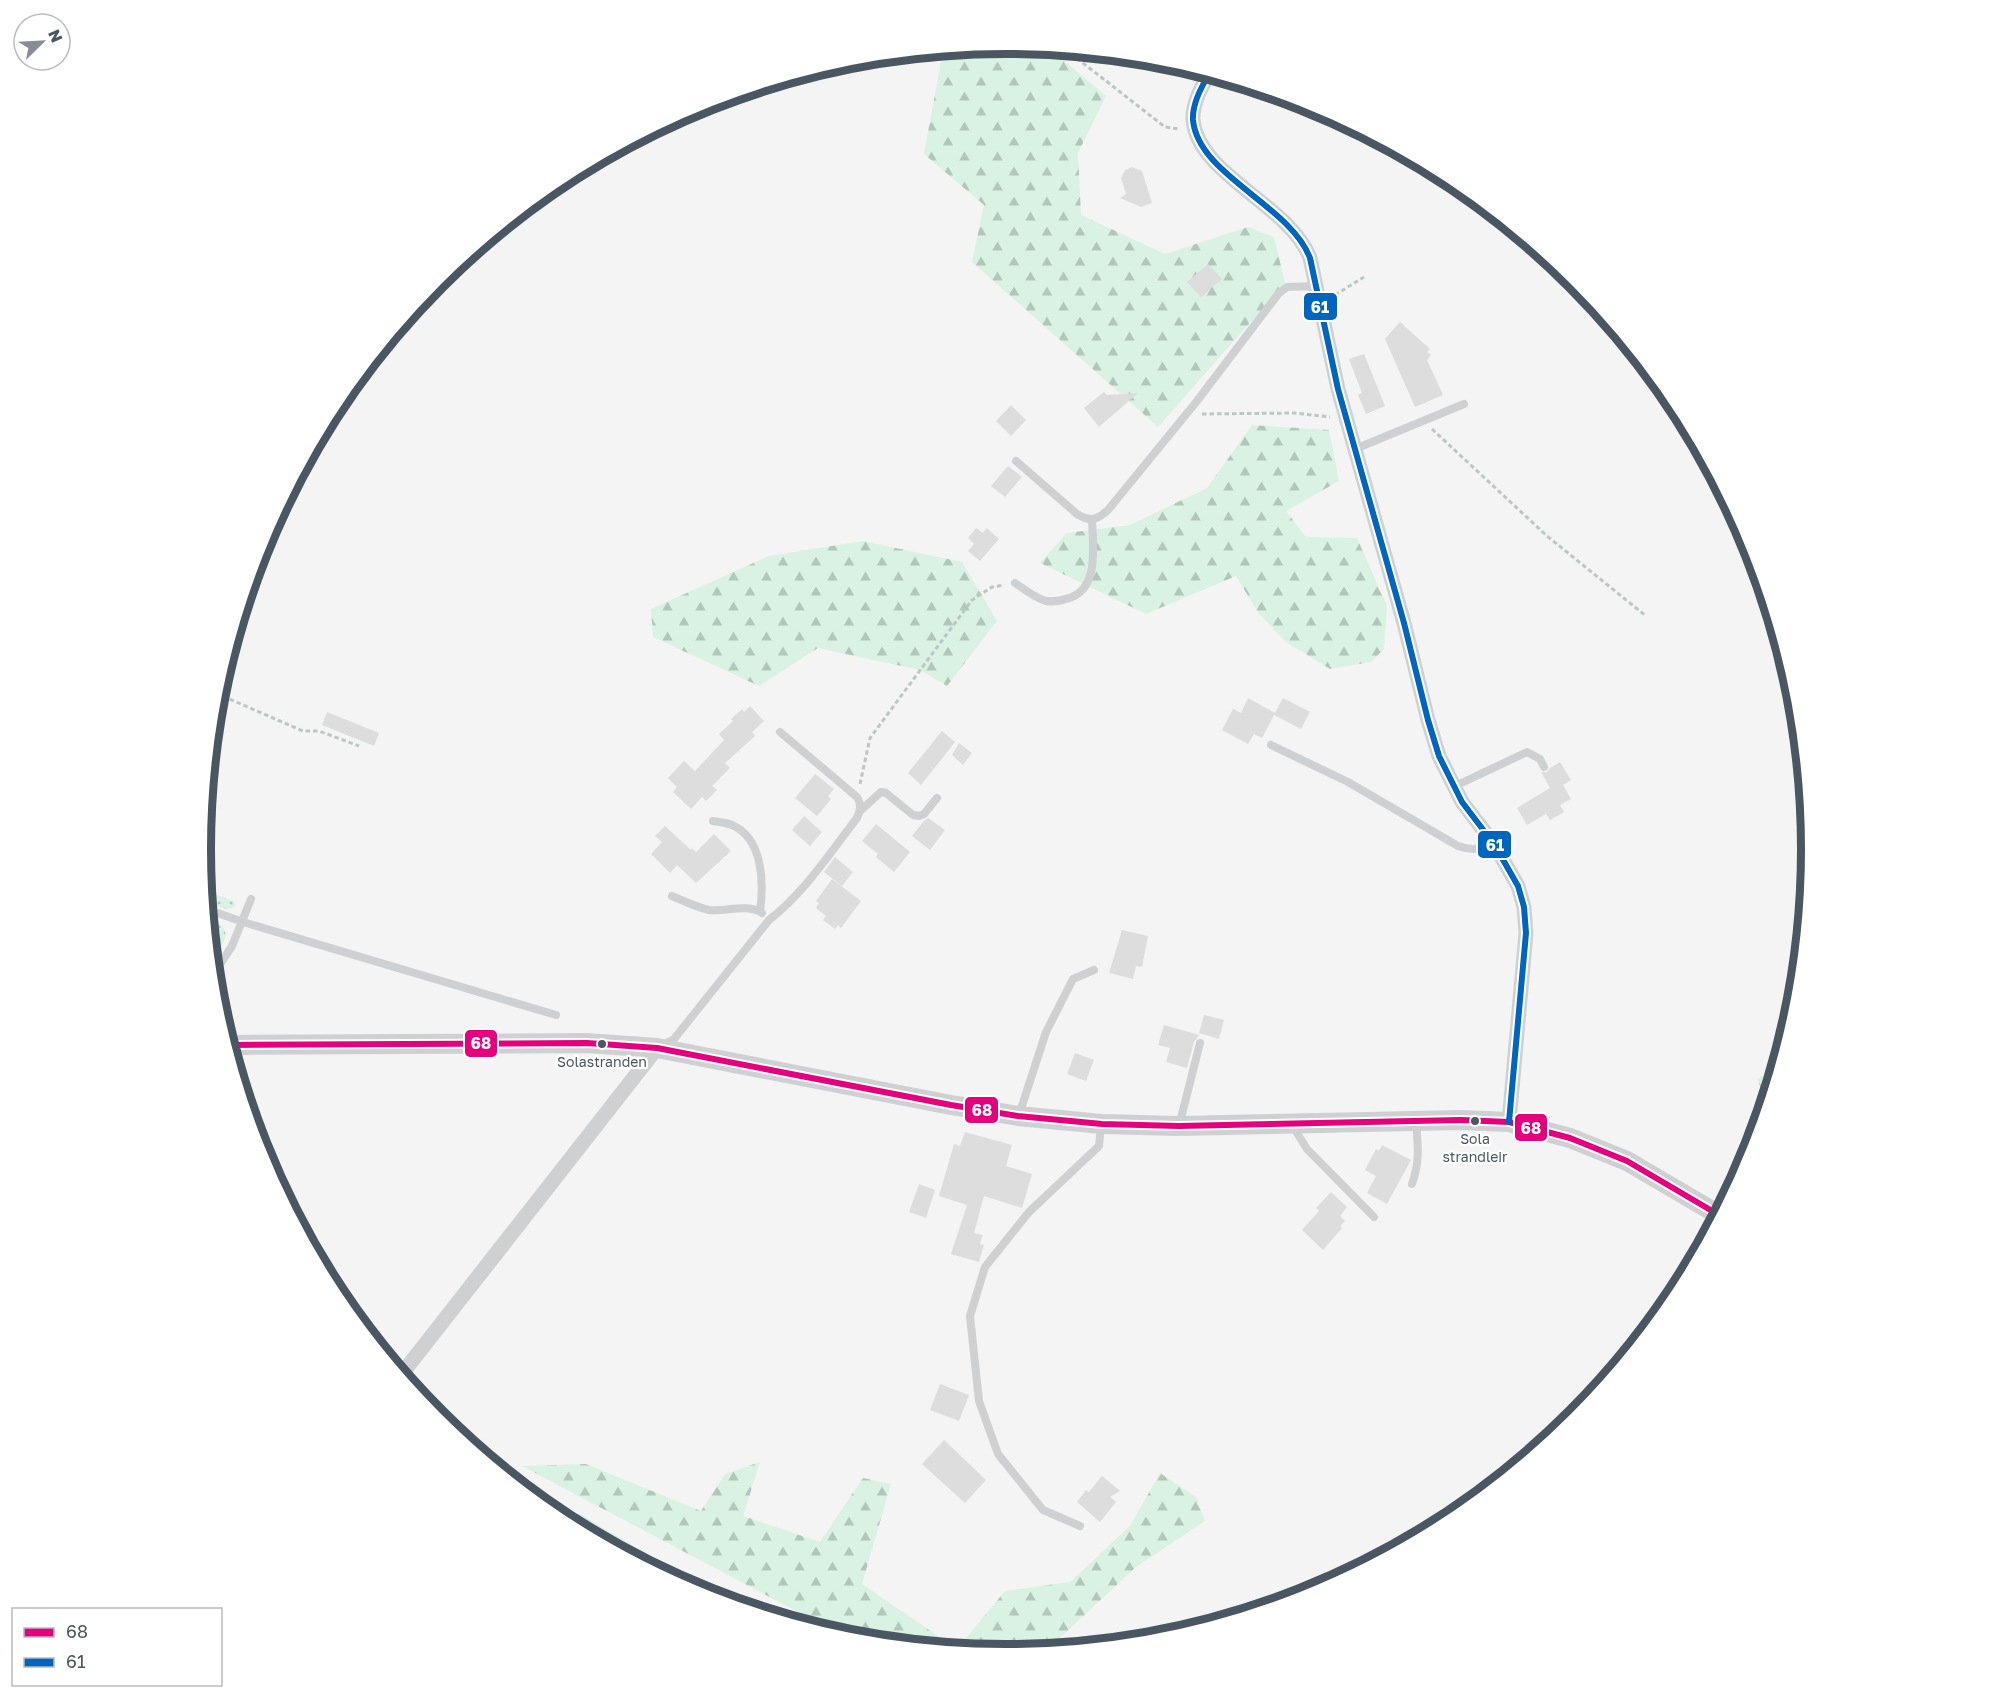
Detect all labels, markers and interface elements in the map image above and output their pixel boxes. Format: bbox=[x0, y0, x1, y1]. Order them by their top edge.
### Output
north arrow bbox=[12, 12, 72, 72]
text: N bbox=[44, 26, 67, 46]
line badge: 61 bbox=[1303, 292, 1338, 321]
text: 61 bbox=[1311, 297, 1329, 317]
line badge: 61 bbox=[1477, 830, 1512, 859]
text: 61 bbox=[1486, 835, 1504, 855]
line badge: 68 bbox=[464, 1029, 498, 1058]
text: 68 bbox=[471, 1033, 491, 1053]
marker: Solastranden bbox=[596, 1038, 608, 1050]
place label: Solastranden bbox=[557, 1053, 647, 1070]
line badge: 68 bbox=[964, 1096, 999, 1124]
text: 68 bbox=[972, 1100, 992, 1120]
line badge: 68 bbox=[1514, 1113, 1548, 1142]
marker: Sola strandleir bbox=[1469, 1115, 1481, 1127]
text: 68 bbox=[1521, 1118, 1541, 1138]
place label: Sola strandleir bbox=[1442, 1130, 1508, 1165]
legend bbox=[12, 1608, 222, 1686]
text: 68 bbox=[66, 1620, 88, 1642]
text: 61 bbox=[66, 1650, 86, 1672]

